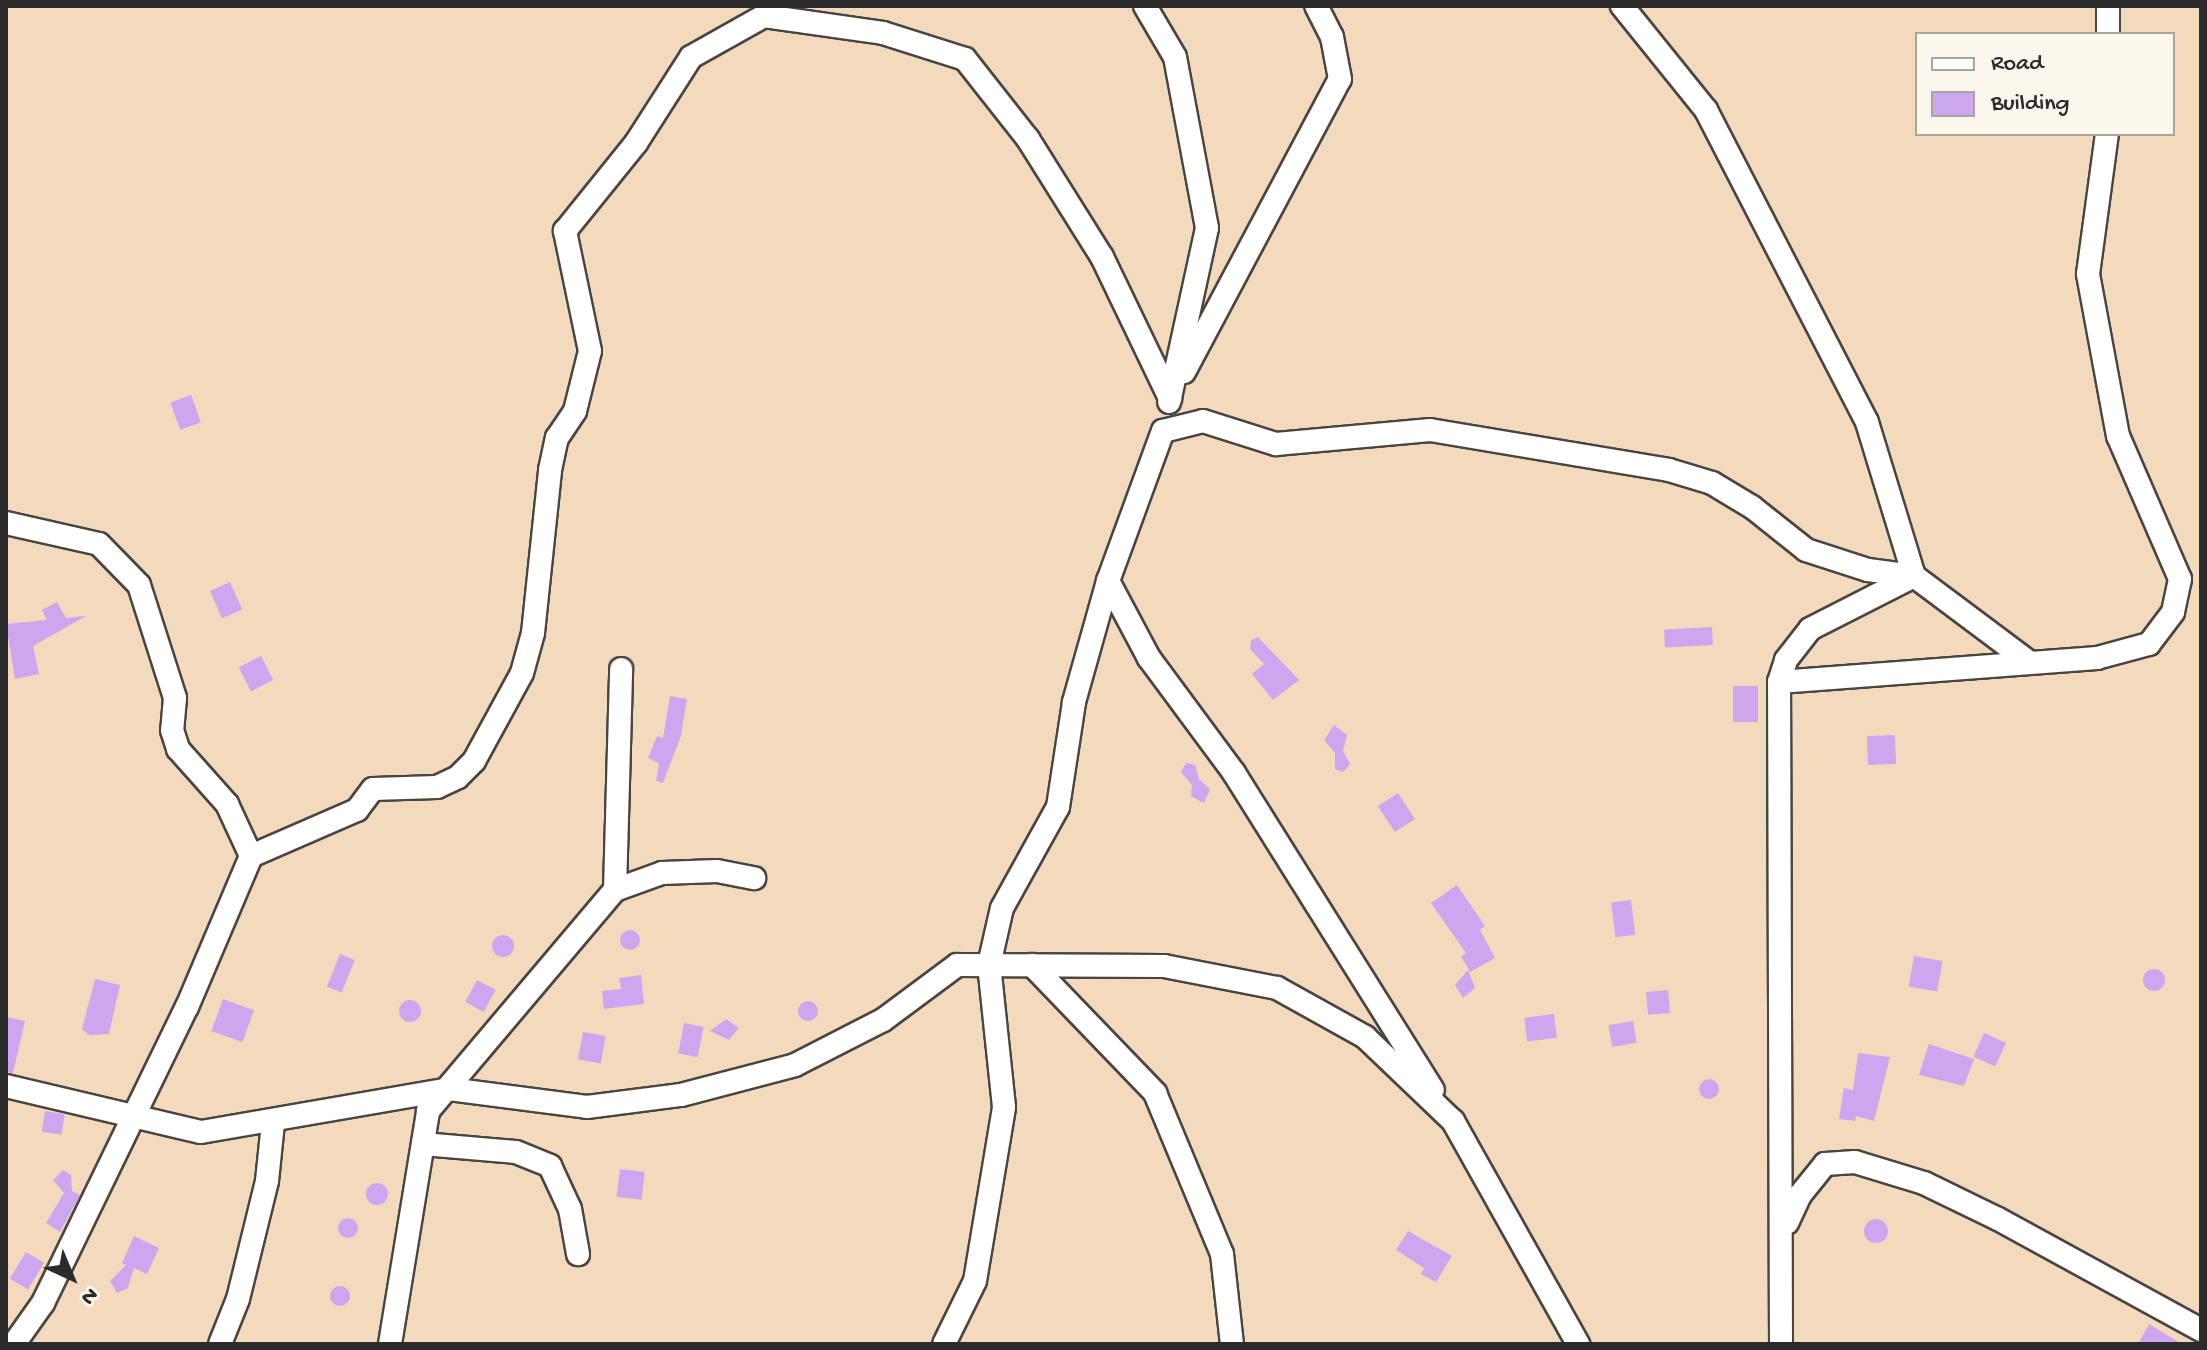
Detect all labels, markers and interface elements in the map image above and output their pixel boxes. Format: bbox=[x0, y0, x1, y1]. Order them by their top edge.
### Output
legend bbox=[1915, 32, 2175, 136]
text: Road bbox=[1991, 50, 2043, 79]
text: Building bbox=[1991, 90, 2069, 119]
north arrow bbox=[32, 1238, 112, 1318]
text: N bbox=[74, 1281, 103, 1310]

